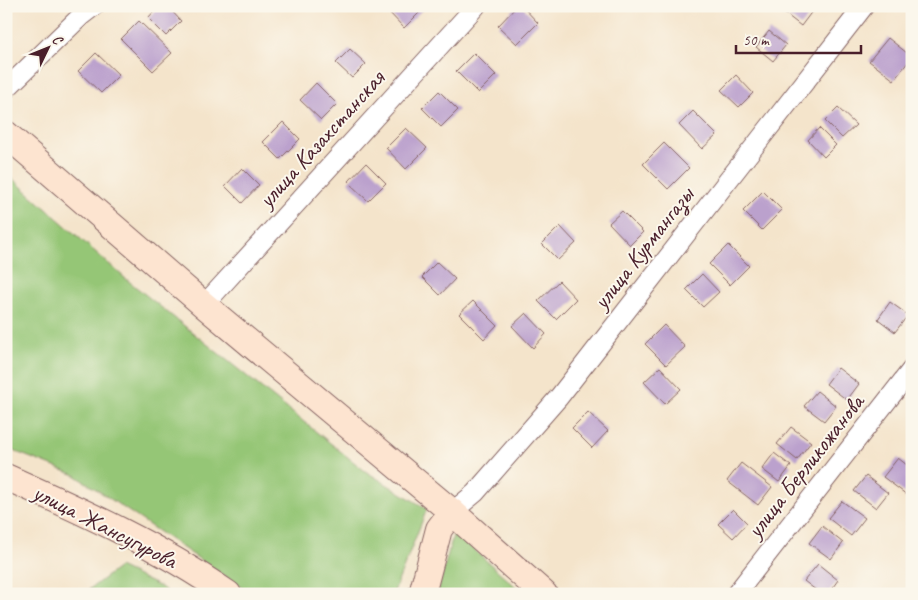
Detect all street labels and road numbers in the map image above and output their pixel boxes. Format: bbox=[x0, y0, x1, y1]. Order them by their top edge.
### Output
street label: улица Казахстанская bbox=[250, 63, 392, 215]
street label: улица Курмангазы bbox=[585, 179, 702, 317]
street label: улица Берликожанова bbox=[738, 387, 872, 545]
street label: улица Жансугурова bbox=[26, 476, 183, 576]

